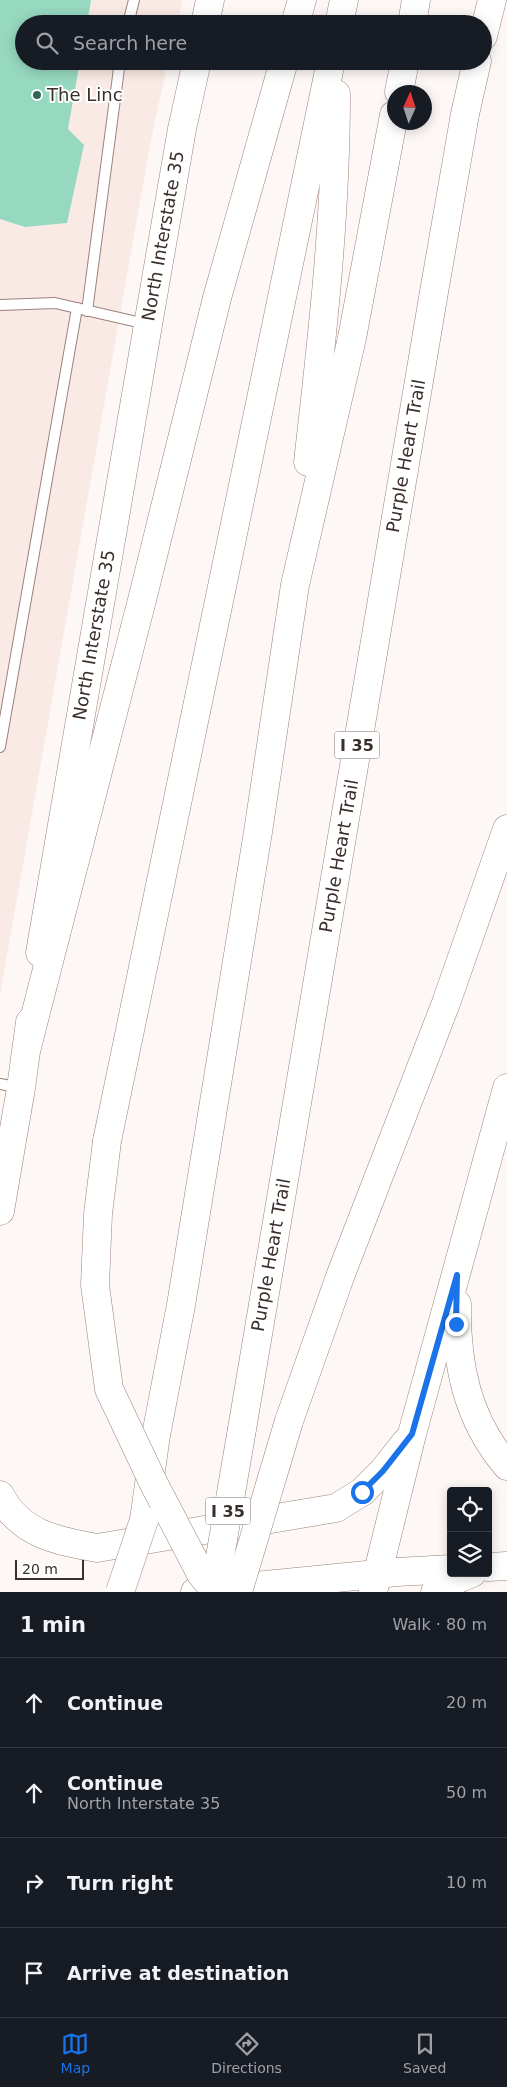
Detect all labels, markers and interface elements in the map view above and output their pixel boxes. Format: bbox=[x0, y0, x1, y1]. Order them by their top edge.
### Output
search box bbox=[15, 15, 492, 70]
icon: search bbox=[33, 29, 61, 57]
text: Search here bbox=[73, 32, 187, 54]
place label: The Linc bbox=[46, 84, 123, 105]
north arrow bbox=[387, 85, 432, 130]
marker: The Linc bbox=[31, 89, 43, 101]
street label: North Interstate 35 bbox=[137, 149, 188, 323]
street label: Purple Heart Trail bbox=[382, 378, 429, 534]
street label: North Interstate 35 bbox=[68, 548, 119, 722]
road number: I 35 bbox=[334, 732, 380, 758]
street label: Purple Heart Trail bbox=[315, 778, 362, 934]
street label: Purple Heart Trail bbox=[247, 1177, 294, 1333]
route end bbox=[445, 1313, 468, 1336]
route start bbox=[351, 1481, 374, 1504]
map controls bbox=[447, 1487, 492, 1577]
button: locate bbox=[447, 1487, 492, 1532]
road number: I 35 bbox=[206, 1498, 250, 1524]
button: layers bbox=[447, 1532, 492, 1577]
scale bar bbox=[15, 1557, 84, 1580]
text: 20 m bbox=[22, 1561, 58, 1577]
text: 1 min bbox=[20, 1613, 86, 1637]
text: Walk · 80 m bbox=[392, 1615, 487, 1634]
icon: ahead bbox=[20, 1689, 48, 1717]
text: Continue bbox=[67, 1692, 163, 1714]
text: 20 m bbox=[446, 1693, 487, 1712]
text: Continue bbox=[67, 1772, 163, 1794]
icon: ahead bbox=[20, 1779, 48, 1807]
text: 50 m bbox=[446, 1783, 487, 1802]
text: North Interstate 35 bbox=[67, 1794, 220, 1813]
icon: right bbox=[20, 1869, 48, 1897]
text: Turn right bbox=[67, 1872, 173, 1894]
text: 10 m bbox=[446, 1873, 487, 1892]
icon: arrive bbox=[20, 1959, 48, 1987]
text: Arrive at destination bbox=[67, 1962, 289, 1984]
tab: Map bbox=[61, 2030, 90, 2076]
tab: Directions bbox=[211, 2030, 282, 2076]
tab: Saved bbox=[403, 2030, 446, 2076]

